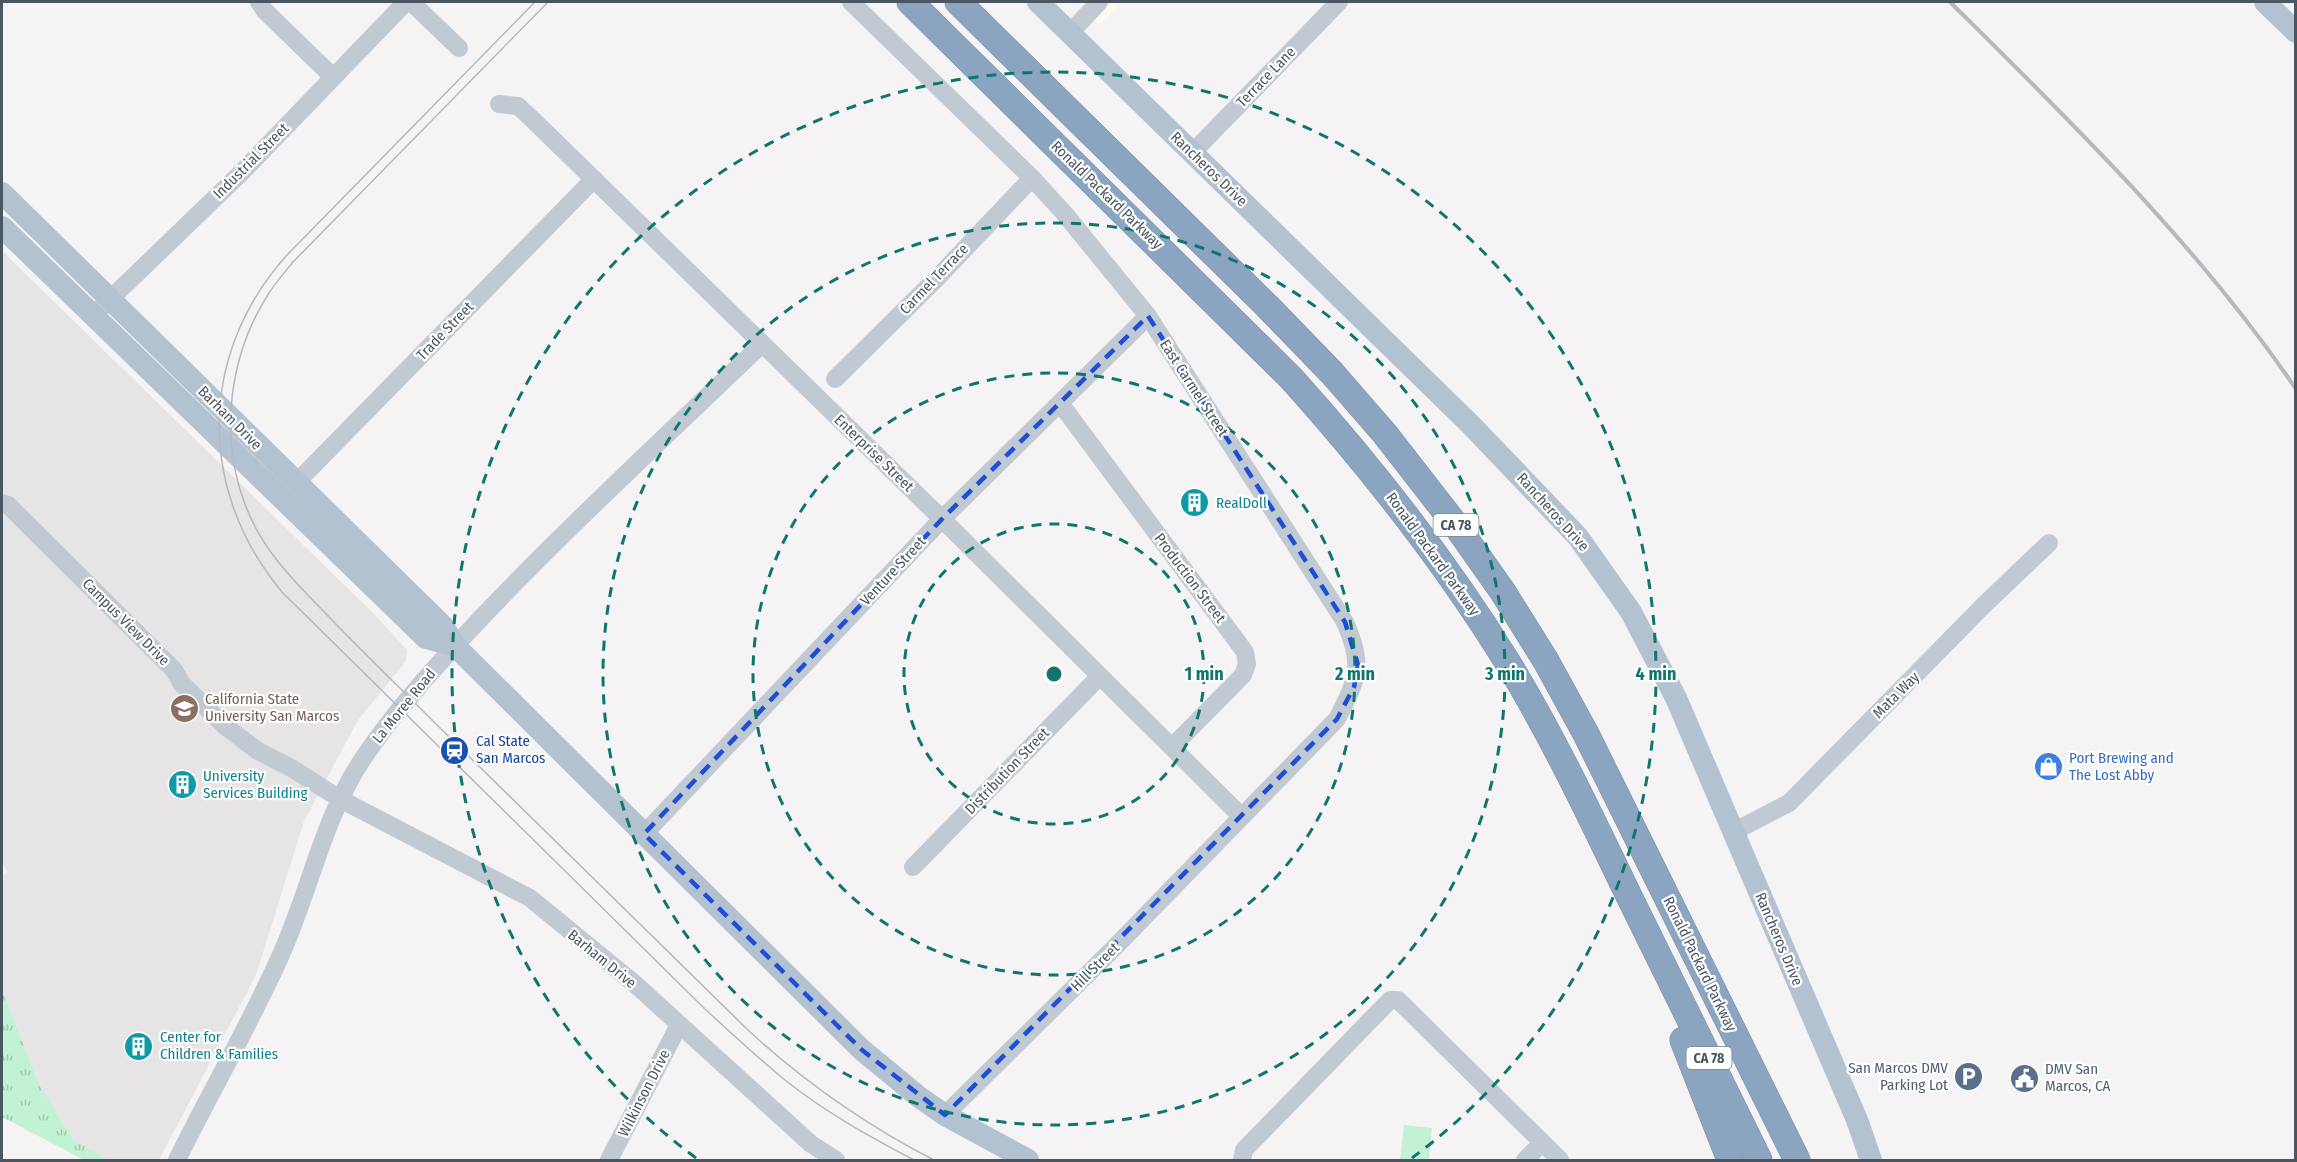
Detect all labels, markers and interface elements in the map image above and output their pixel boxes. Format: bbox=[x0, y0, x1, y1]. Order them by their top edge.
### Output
street label: Terrace Lane bbox=[1233, 43, 1299, 111]
street label: Industrial Street bbox=[209, 119, 293, 203]
street label: Rancheros Drive bbox=[1167, 128, 1251, 210]
street label: Ronald Packard Parkway bbox=[1048, 137, 1167, 253]
street label: Carmel Terrace bbox=[896, 240, 972, 318]
street label: Trade Street bbox=[413, 298, 477, 364]
street label: East Carmel Street bbox=[1156, 336, 1232, 440]
street label: Barham Drive bbox=[194, 382, 266, 454]
street label: Enterprise Street bbox=[831, 411, 917, 495]
street label: Rancheros Drive bbox=[1513, 469, 1593, 555]
building icon: RealDoll bbox=[1179, 487, 1211, 519]
street label: Ronald Packard Parkway bbox=[1382, 489, 1484, 619]
place label: RealDoll bbox=[1216, 494, 1267, 512]
road number: CA 78 bbox=[1434, 514, 1478, 536]
street label: Production Street bbox=[1150, 530, 1230, 626]
street label: Venture Street bbox=[856, 533, 930, 609]
street label: Campus View Drive bbox=[79, 575, 173, 669]
text: 1 min bbox=[1184, 663, 1224, 685]
text: 2 min bbox=[1334, 663, 1375, 685]
text: 3 min bbox=[1484, 663, 1525, 685]
text: 4 min bbox=[1636, 663, 1676, 685]
centre of rings bbox=[1044, 664, 1064, 684]
street label: La Moree Road bbox=[369, 665, 439, 747]
street label: Mata Way bbox=[1869, 668, 1923, 722]
place label: California State University San Marcos bbox=[205, 690, 339, 725]
school or university icon: California State University San Marcos bbox=[168, 692, 200, 724]
street label: Distribution Street bbox=[961, 724, 1053, 818]
place label: Cal State San Marcos bbox=[476, 732, 545, 767]
station icon: Cal State San Marcos bbox=[439, 734, 471, 766]
place label: Port Brewing and The Lost Abby bbox=[2069, 749, 2174, 784]
shop icon: Port Brewing and The Lost Abby bbox=[2032, 751, 2064, 783]
place label: University Services Building bbox=[203, 767, 308, 802]
building icon: University Services Building bbox=[166, 769, 198, 801]
street label: Rancheros Drive bbox=[1751, 890, 1807, 988]
street label: Ronald Packard Parkway bbox=[1660, 894, 1741, 1035]
street label: Barham Drive bbox=[564, 926, 640, 992]
street label: Hill Street bbox=[1067, 939, 1123, 995]
place label: Center for Children & Families bbox=[160, 1028, 278, 1063]
building icon: Center for Children & Families bbox=[123, 1030, 155, 1062]
street label: Wilkinson Drive bbox=[614, 1047, 674, 1139]
road number: CA 78 bbox=[1686, 1047, 1732, 1069]
place label: San Marcos DMV Parking Lot bbox=[1848, 1059, 1948, 1094]
place label: DMV San Marcos, CA bbox=[2045, 1060, 2111, 1095]
parking icon: San Marcos DMV Parking Lot bbox=[1953, 1061, 1985, 1093]
public building icon: DMV San Marcos, CA bbox=[2008, 1062, 2040, 1094]

